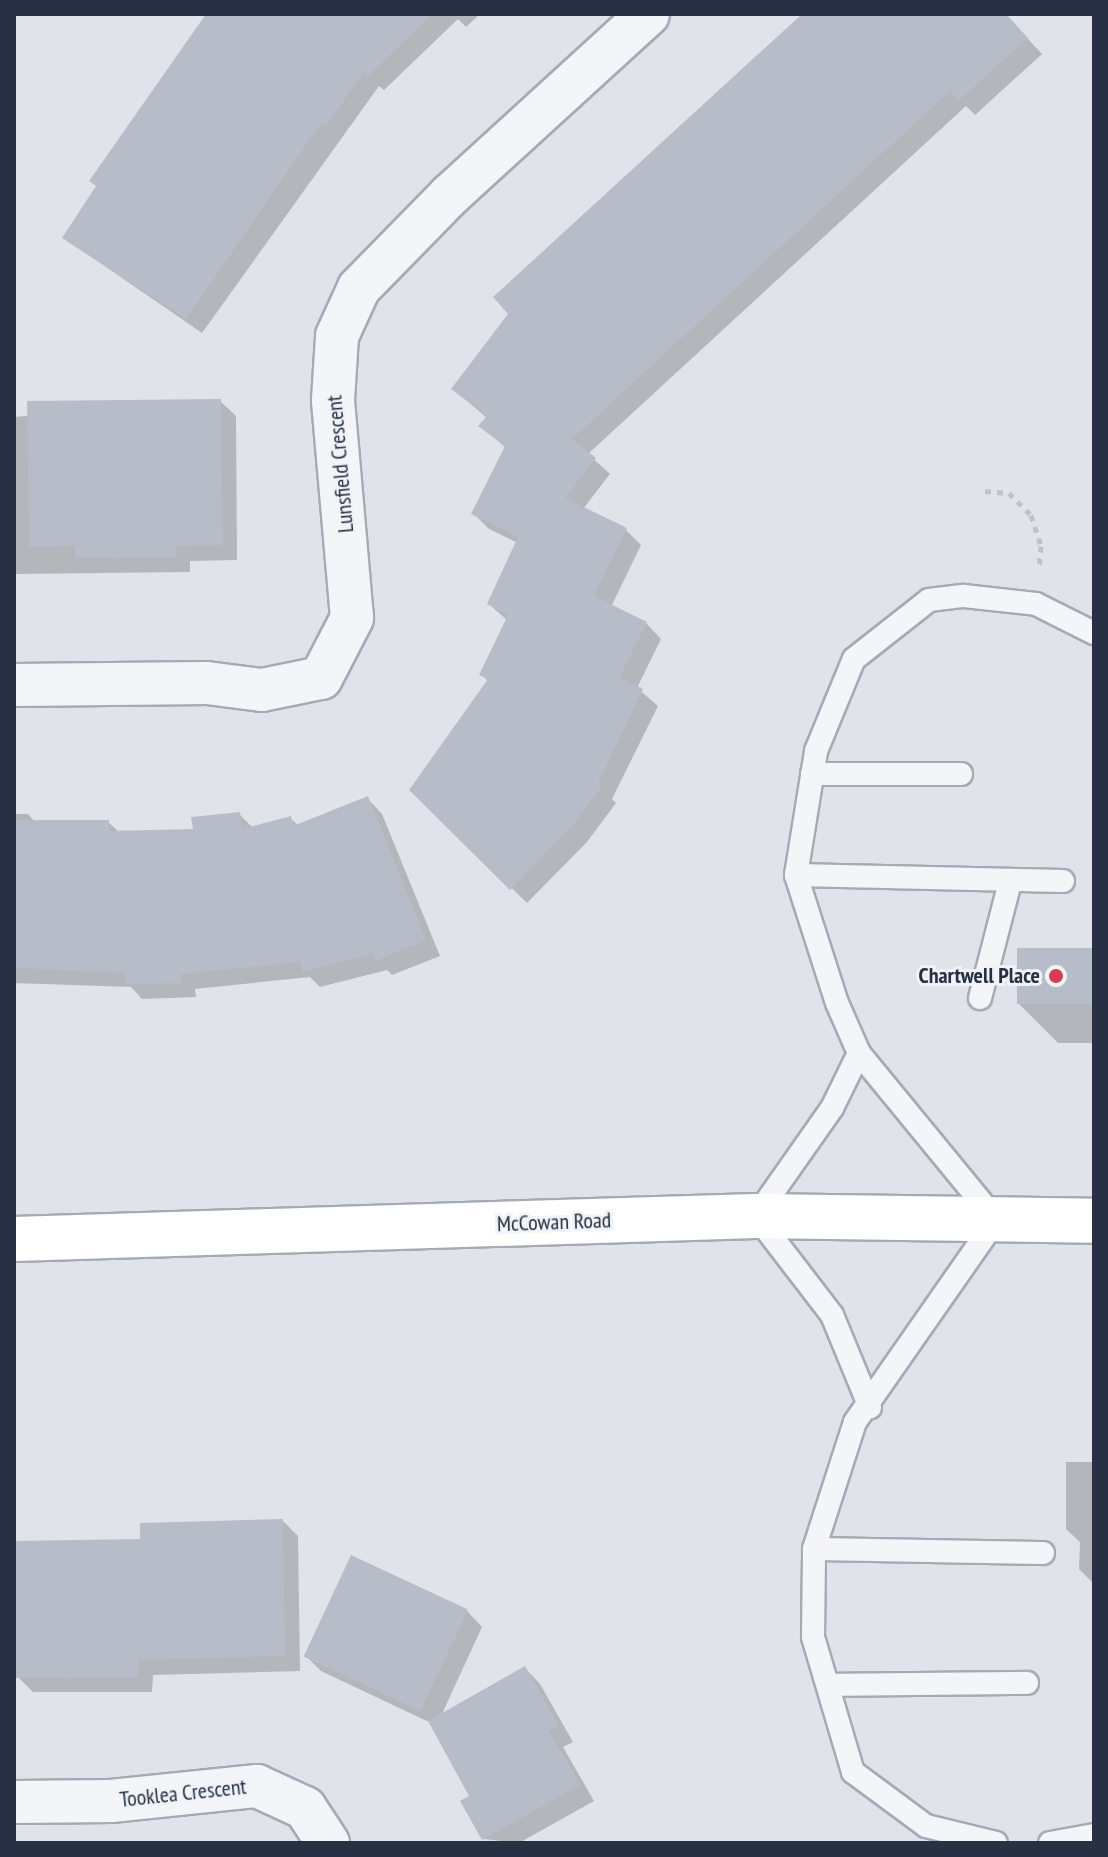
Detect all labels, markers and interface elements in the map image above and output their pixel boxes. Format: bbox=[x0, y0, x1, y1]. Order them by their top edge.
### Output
street label: Lunsfield Crescent bbox=[321, 394, 359, 534]
place label: Chartwell Place bbox=[919, 963, 1040, 989]
marker: Chartwell Place bbox=[1047, 967, 1065, 985]
street label: McCowan Road bbox=[496, 1207, 612, 1237]
street label: Tooklea Crescent bbox=[118, 1773, 248, 1813]

